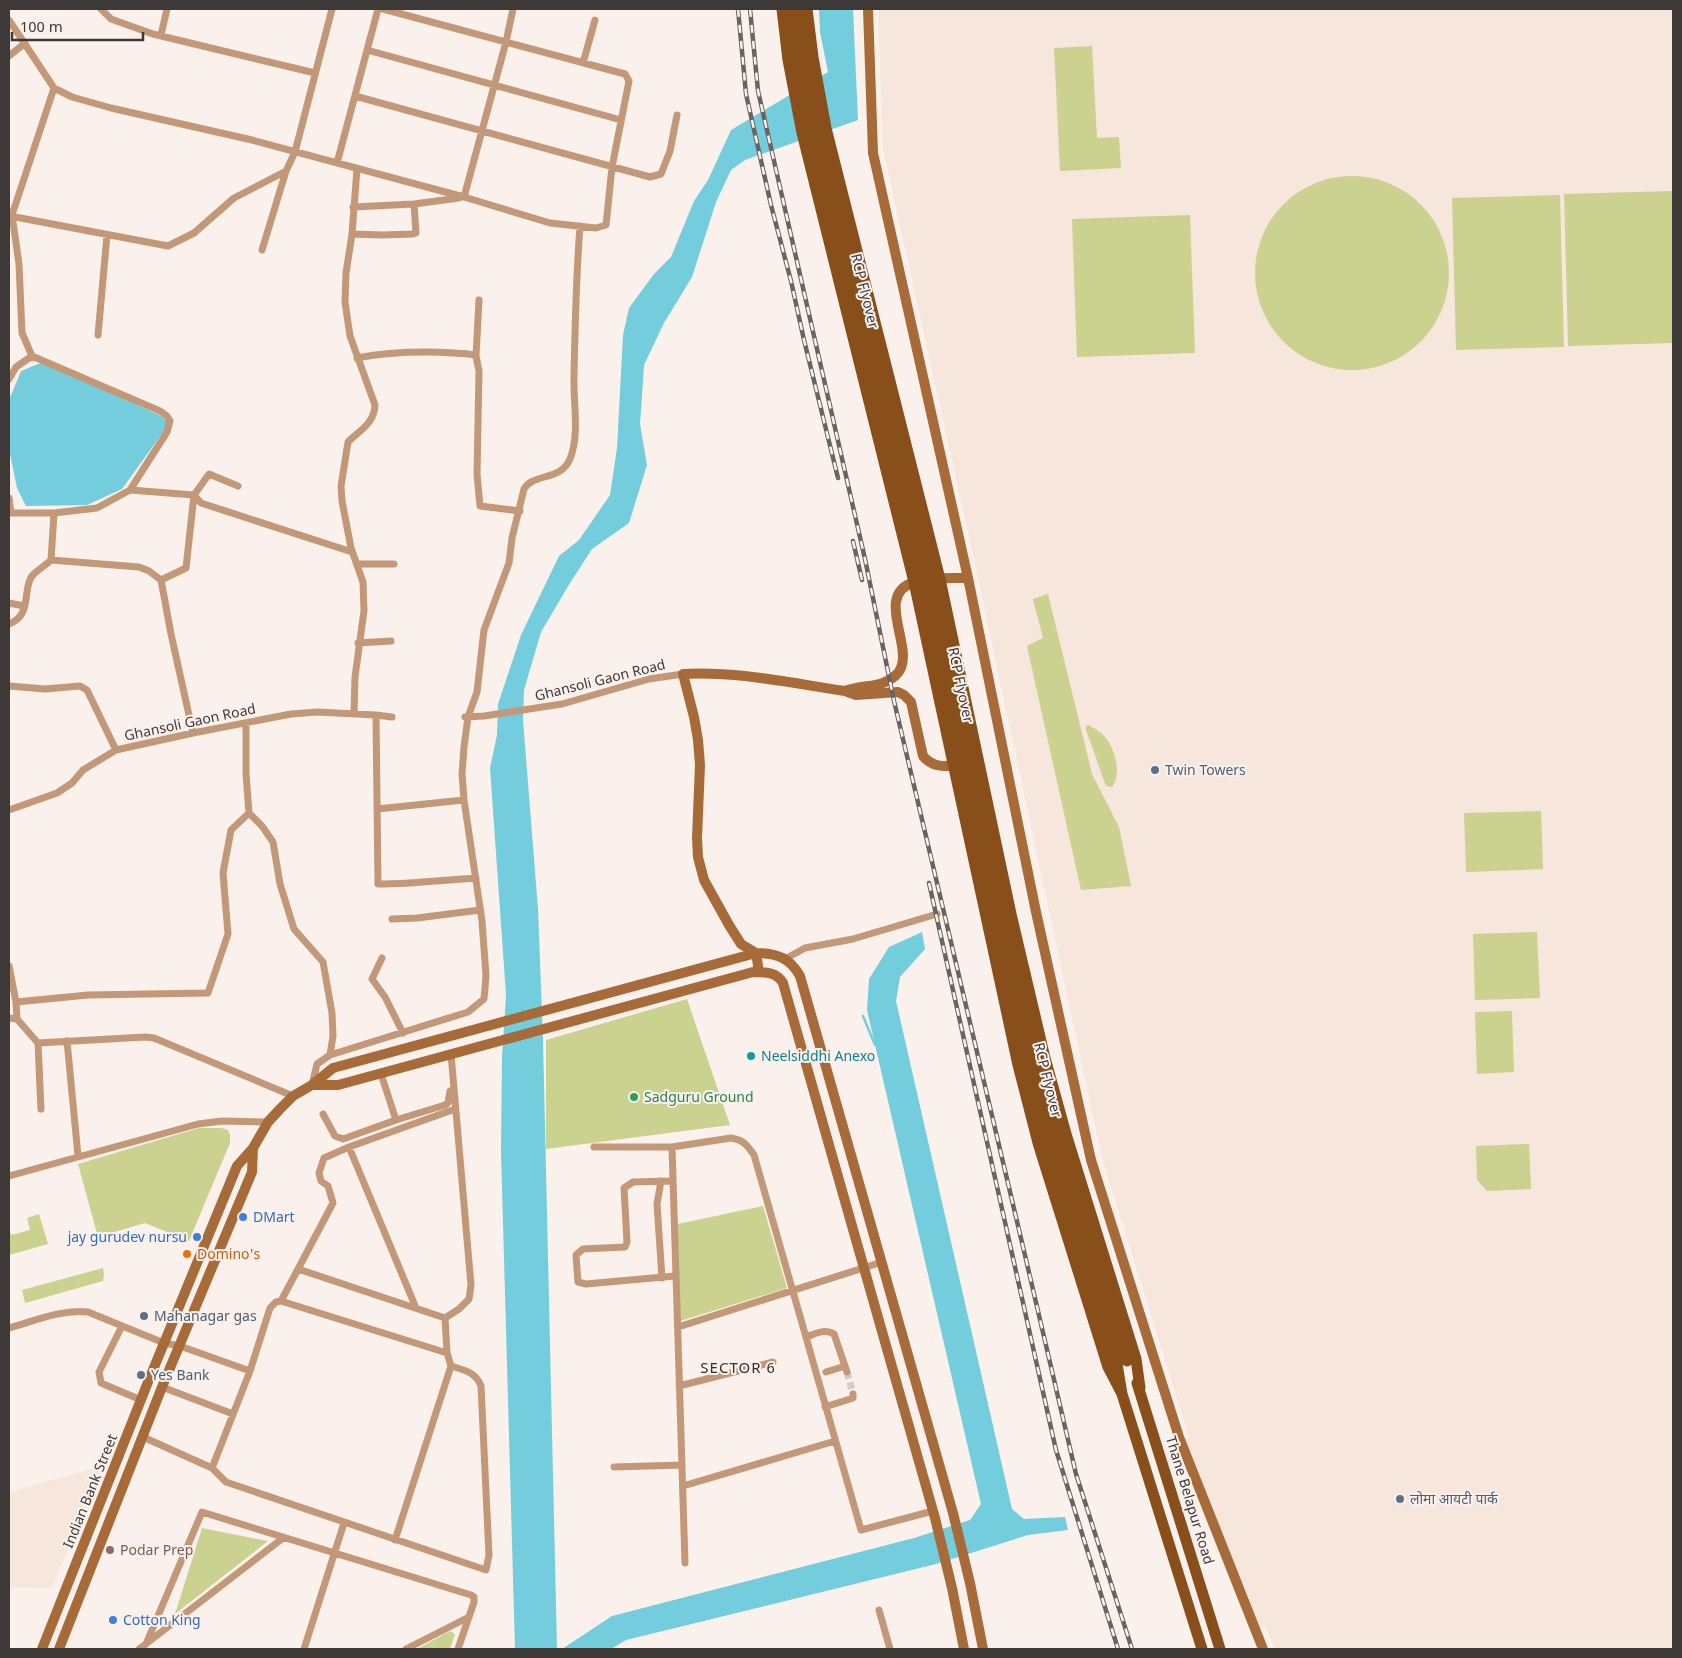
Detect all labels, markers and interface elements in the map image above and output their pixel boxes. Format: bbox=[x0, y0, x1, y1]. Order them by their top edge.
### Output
scale bar bbox=[12, 10, 144, 42]
text: 100 m bbox=[20, 19, 63, 38]
street label: RCP Flyover bbox=[845, 252, 882, 331]
street label: RCP Flyover bbox=[942, 646, 977, 725]
street label: Ghansoli Gaon Road bbox=[533, 656, 668, 707]
street label: Ghansoli Gaon Road bbox=[123, 700, 258, 747]
place label: Twin Towers bbox=[1165, 762, 1246, 781]
marker: Twin Towers bbox=[1149, 764, 1161, 776]
street label: RCP Flyover bbox=[1028, 1041, 1065, 1120]
place label: Neelsiddhi Anexo bbox=[761, 1048, 875, 1067]
marker: Neelsiddhi Anexo bbox=[745, 1050, 757, 1062]
place label: Sadguru Ground bbox=[644, 1089, 754, 1108]
marker: Sadguru Ground bbox=[628, 1091, 640, 1103]
place label: DMart bbox=[253, 1209, 295, 1228]
marker: DMart bbox=[237, 1211, 249, 1223]
place label: jay gurudev nursu bbox=[67, 1229, 187, 1248]
marker: jay gurudev nursu bbox=[191, 1231, 203, 1243]
place label: Domino's bbox=[197, 1246, 261, 1265]
marker: Domino's bbox=[181, 1248, 193, 1260]
place label: Mahanagar gas bbox=[154, 1308, 257, 1327]
marker: Mahanagar gas bbox=[138, 1310, 150, 1322]
district label: SECTOR 6 bbox=[700, 1360, 776, 1379]
place label: Yes Bank bbox=[151, 1367, 210, 1386]
marker: Yes Bank bbox=[135, 1369, 147, 1381]
street label: Indian Bank Street bbox=[60, 1432, 123, 1551]
street label: Thane Belapur Road bbox=[1160, 1434, 1217, 1567]
place label: लोमा आयटी पार्क bbox=[1410, 1491, 1498, 1510]
marker: लोमा आयटी पार्क bbox=[1394, 1493, 1406, 1505]
place label: Podar Prep bbox=[120, 1542, 193, 1561]
marker: Podar Prep bbox=[104, 1544, 116, 1556]
place label: Cotton King bbox=[123, 1612, 201, 1631]
marker: Cotton King bbox=[107, 1614, 119, 1626]

